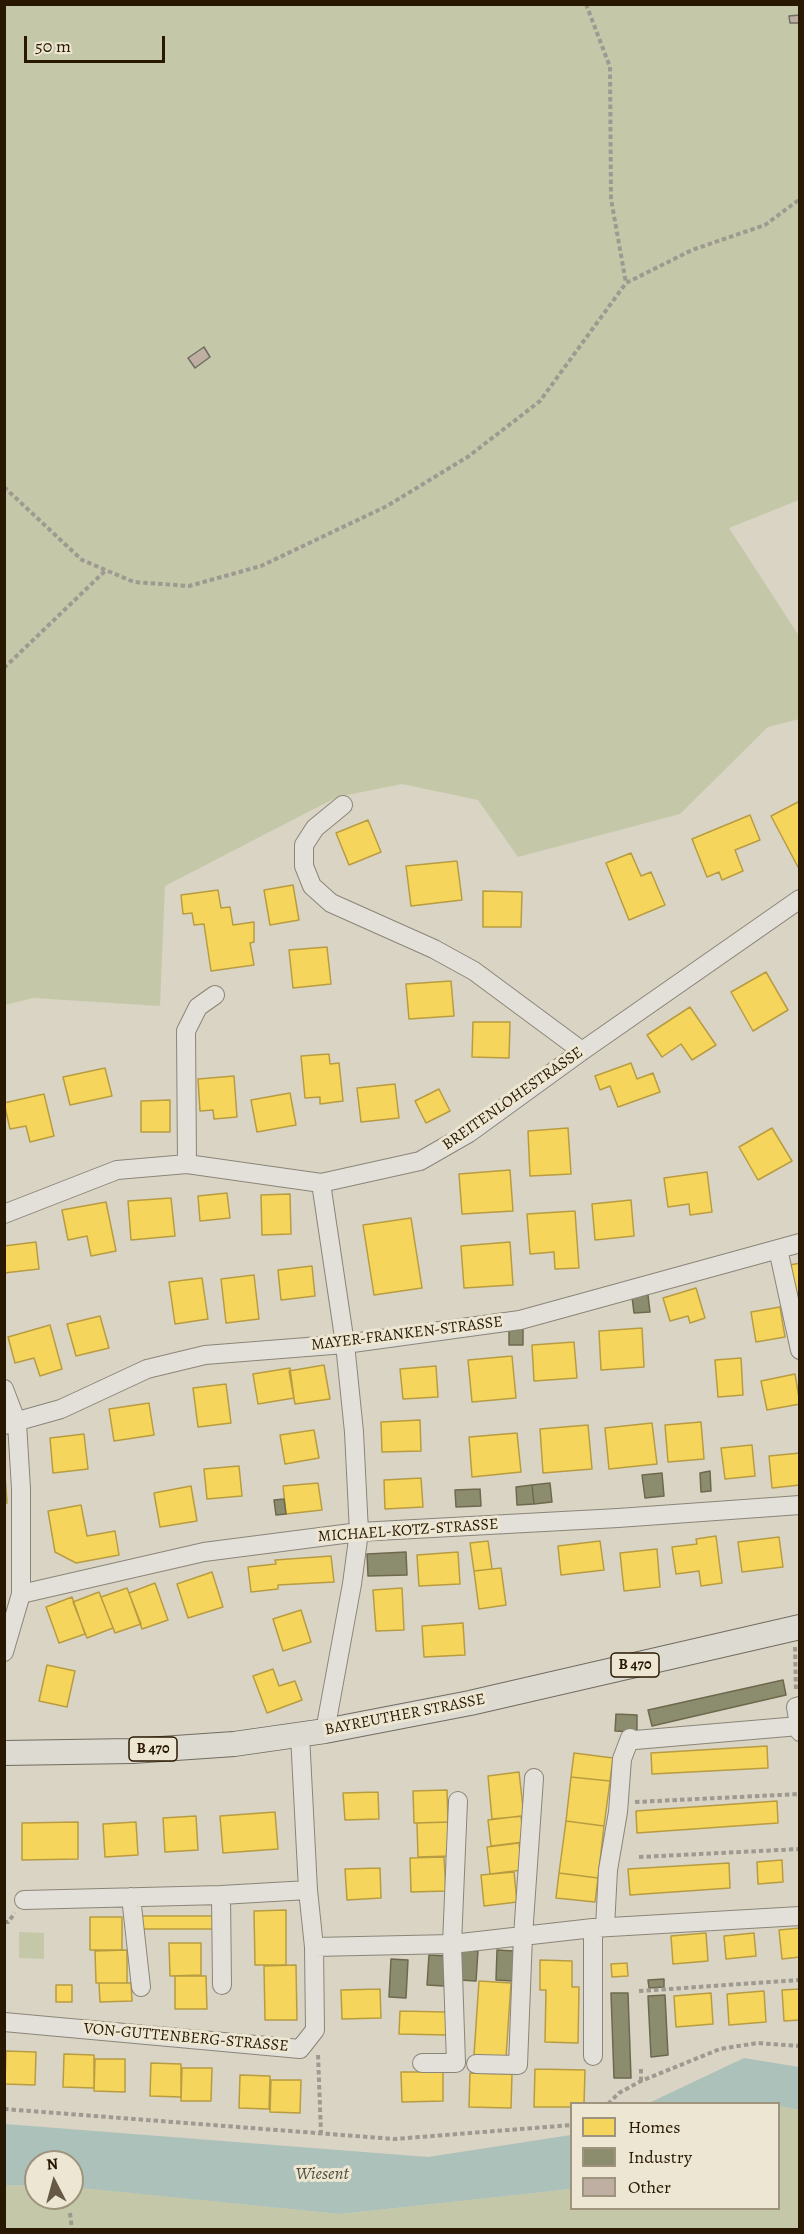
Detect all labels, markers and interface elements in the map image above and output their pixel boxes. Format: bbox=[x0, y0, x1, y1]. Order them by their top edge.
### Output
scale bar bbox=[27, 24, 168, 62]
text: 50 m bbox=[35, 34, 71, 58]
street label: BREITENLOHESTRASSE bbox=[439, 1043, 587, 1155]
street label: MAYER-FRANKEN-STRASSE bbox=[310, 1313, 504, 1355]
street label: MICHAEL-KOTZ-STRASSE bbox=[317, 1515, 499, 1547]
road number: B 470 bbox=[611, 1653, 659, 1677]
street label: BAYREUTHER STRASSE bbox=[323, 1690, 487, 1740]
road number: B 470 bbox=[129, 1737, 177, 1761]
street label: VON-GUTTENBERG-STRASSE bbox=[83, 2019, 289, 2057]
legend bbox=[570, 2102, 780, 2210]
text: Homes bbox=[628, 2115, 680, 2139]
text: Industry bbox=[628, 2145, 692, 2169]
north arrow bbox=[24, 2150, 84, 2210]
text: N bbox=[45, 2153, 59, 2176]
water label: Wiesent bbox=[295, 2164, 349, 2186]
text: Other bbox=[628, 2175, 671, 2199]

